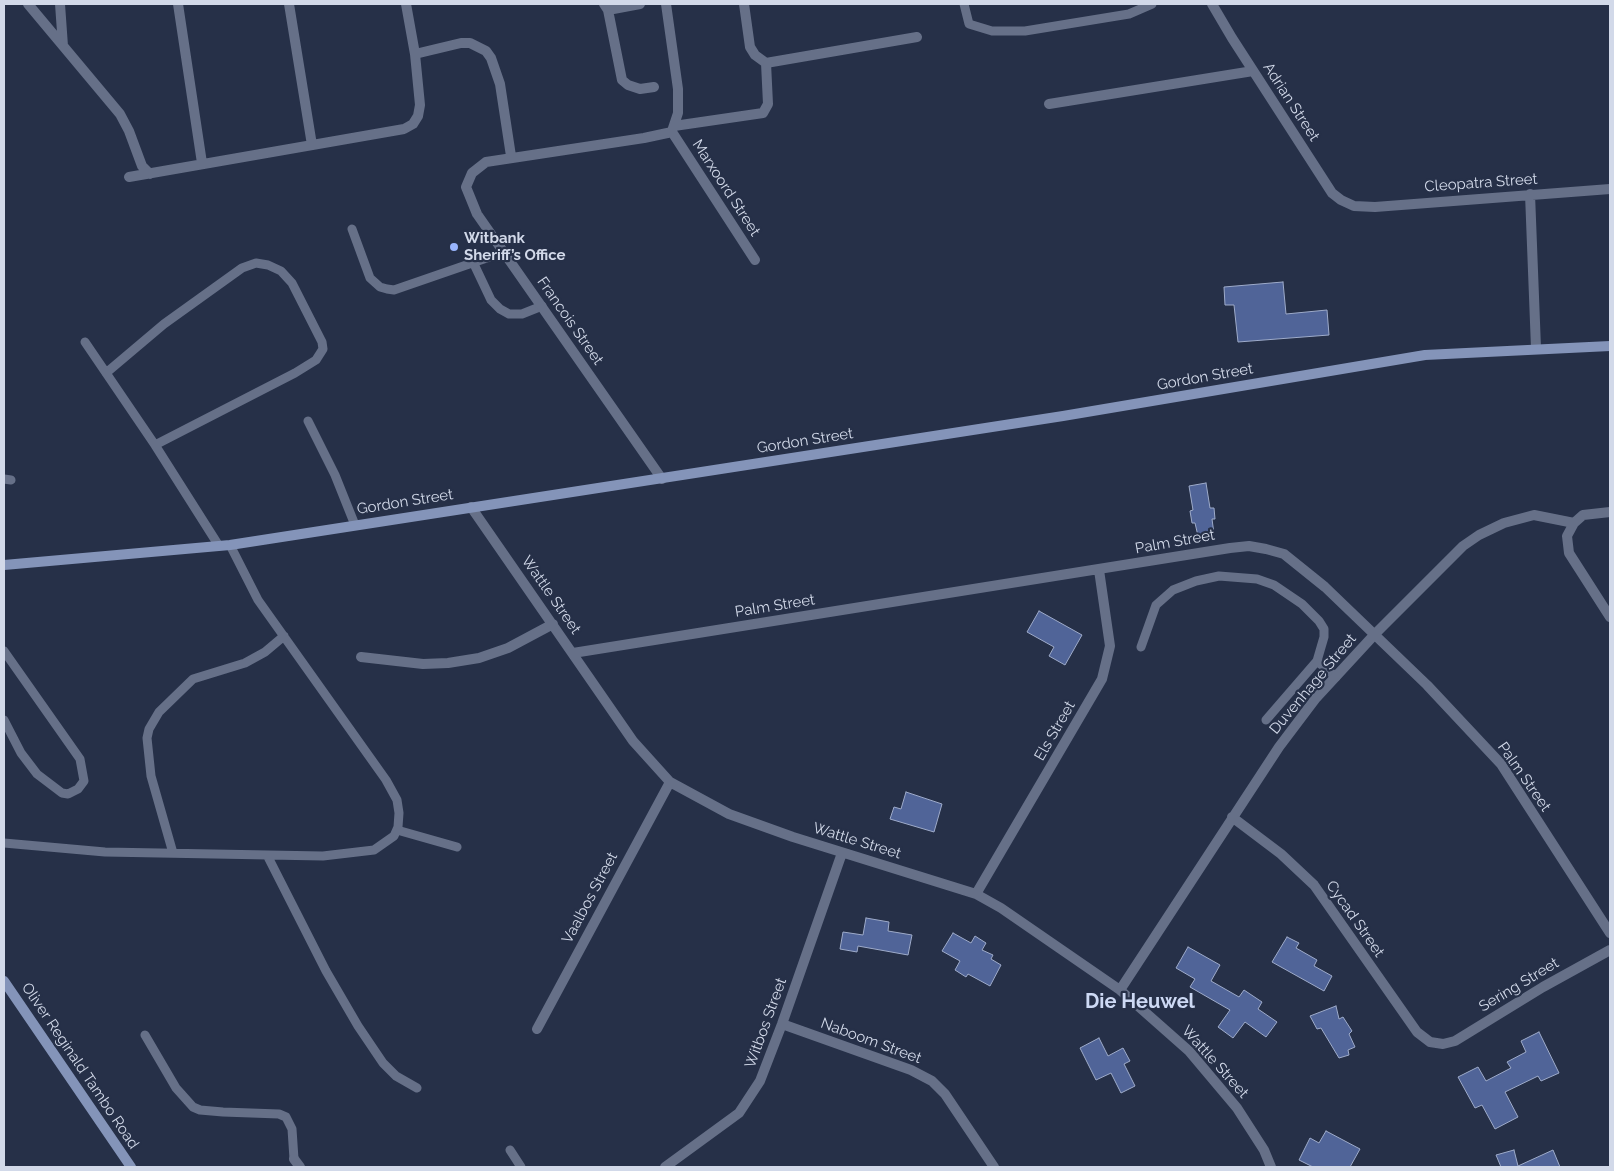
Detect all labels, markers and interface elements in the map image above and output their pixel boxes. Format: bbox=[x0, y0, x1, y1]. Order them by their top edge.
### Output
street label: Adrian Street bbox=[1259, 59, 1323, 145]
street label: Marxoord Street bbox=[688, 136, 764, 240]
street label: Cleopatra Street bbox=[1424, 170, 1538, 196]
place label: Witbank Sheriff’s Office bbox=[464, 229, 566, 264]
marker: Witbank Sheriff’s Office bbox=[448, 241, 460, 253]
street label: Francois Street bbox=[533, 273, 607, 369]
street label: Gordon Street bbox=[1156, 360, 1254, 394]
street label: Gordon Street bbox=[756, 425, 854, 457]
street label: Gordon Street bbox=[356, 486, 454, 518]
street label: Palm Street bbox=[1134, 526, 1216, 558]
street label: Wattle Street bbox=[517, 552, 585, 638]
street label: Palm Street bbox=[734, 591, 816, 621]
street label: Duvenhage Street bbox=[1266, 630, 1360, 738]
street label: Els Street bbox=[1031, 698, 1079, 764]
street label: Palm Street bbox=[1493, 739, 1555, 815]
street label: Wattle Street bbox=[811, 819, 903, 863]
street label: Vaalbos Street bbox=[558, 849, 622, 947]
street label: Cycad Street bbox=[1322, 877, 1388, 961]
street label: Sering Street bbox=[1476, 954, 1562, 1016]
street label: Witbos Street bbox=[741, 975, 791, 1071]
street label: Oliver Reginald Tambo Road bbox=[18, 979, 142, 1153]
district label: Die Heuwel bbox=[1085, 990, 1195, 1014]
street label: Naboom Street bbox=[818, 1014, 924, 1068]
street label: Wattle Street bbox=[1178, 1022, 1252, 1102]

